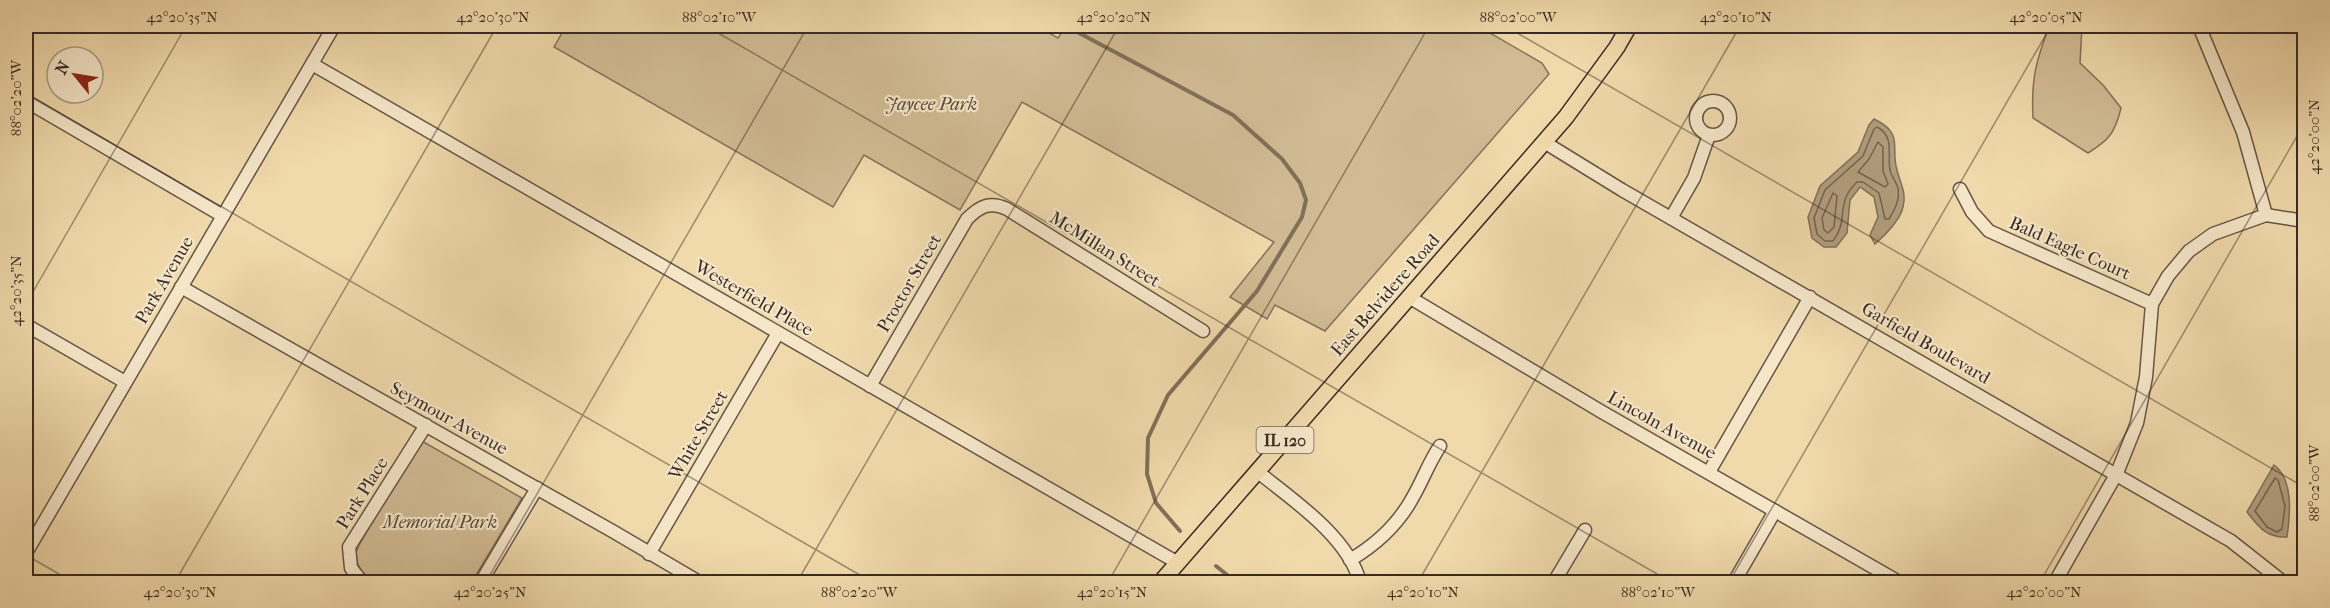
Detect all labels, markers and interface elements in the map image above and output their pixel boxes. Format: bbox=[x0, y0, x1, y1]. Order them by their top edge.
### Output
text: 42°20'35"N bbox=[146, 8, 218, 26]
text: 42°20'30"N bbox=[457, 8, 530, 26]
text: 88°02'10"W bbox=[682, 8, 757, 26]
text: 42°20'20"N bbox=[1077, 8, 1152, 26]
text: 88°02'00"W bbox=[1480, 8, 1558, 26]
text: 42°20'10"N bbox=[1700, 8, 1773, 26]
text: 42°20'05"N bbox=[2009, 8, 2083, 26]
north arrow bbox=[45, 45, 105, 105]
text: N bbox=[51, 57, 74, 78]
text: 88°02'20"W bbox=[7, 59, 25, 136]
park label: Jaycee Park bbox=[885, 94, 977, 115]
text: 42°20'00"N bbox=[2305, 99, 2323, 175]
street label: McMillan Street bbox=[1046, 207, 1164, 292]
street label: Bald Eagle Court bbox=[2006, 212, 2134, 285]
street label: Proctor Street bbox=[873, 230, 946, 336]
street label: East Belvidere Road bbox=[1327, 230, 1444, 361]
street label: Park Avenue bbox=[131, 233, 198, 328]
text: 42°20'35"N bbox=[7, 255, 25, 327]
street label: Westerfield Place bbox=[690, 255, 817, 341]
street label: Garfield Boulevard bbox=[1858, 298, 1994, 389]
street label: Seymour Avenue bbox=[386, 377, 511, 459]
street label: White Street bbox=[664, 386, 733, 485]
street label: Lincoln Avenue bbox=[1604, 387, 1720, 464]
road number: IL 120 bbox=[1256, 427, 1314, 453]
text: 88°02'00"W bbox=[2305, 443, 2323, 521]
street label: Park Place bbox=[332, 453, 393, 533]
park label: Memorial Park bbox=[381, 512, 497, 533]
text: 42°20'30"N bbox=[144, 583, 217, 601]
text: 42°20'25"N bbox=[454, 583, 527, 601]
text: 88°02'20"W bbox=[821, 583, 898, 601]
text: 42°20'15"N bbox=[1077, 583, 1148, 601]
text: 42°20'10"N bbox=[1387, 583, 1460, 601]
text: 88°02'10"W bbox=[1621, 583, 1696, 601]
text: 42°20'00"N bbox=[2006, 583, 2082, 601]

